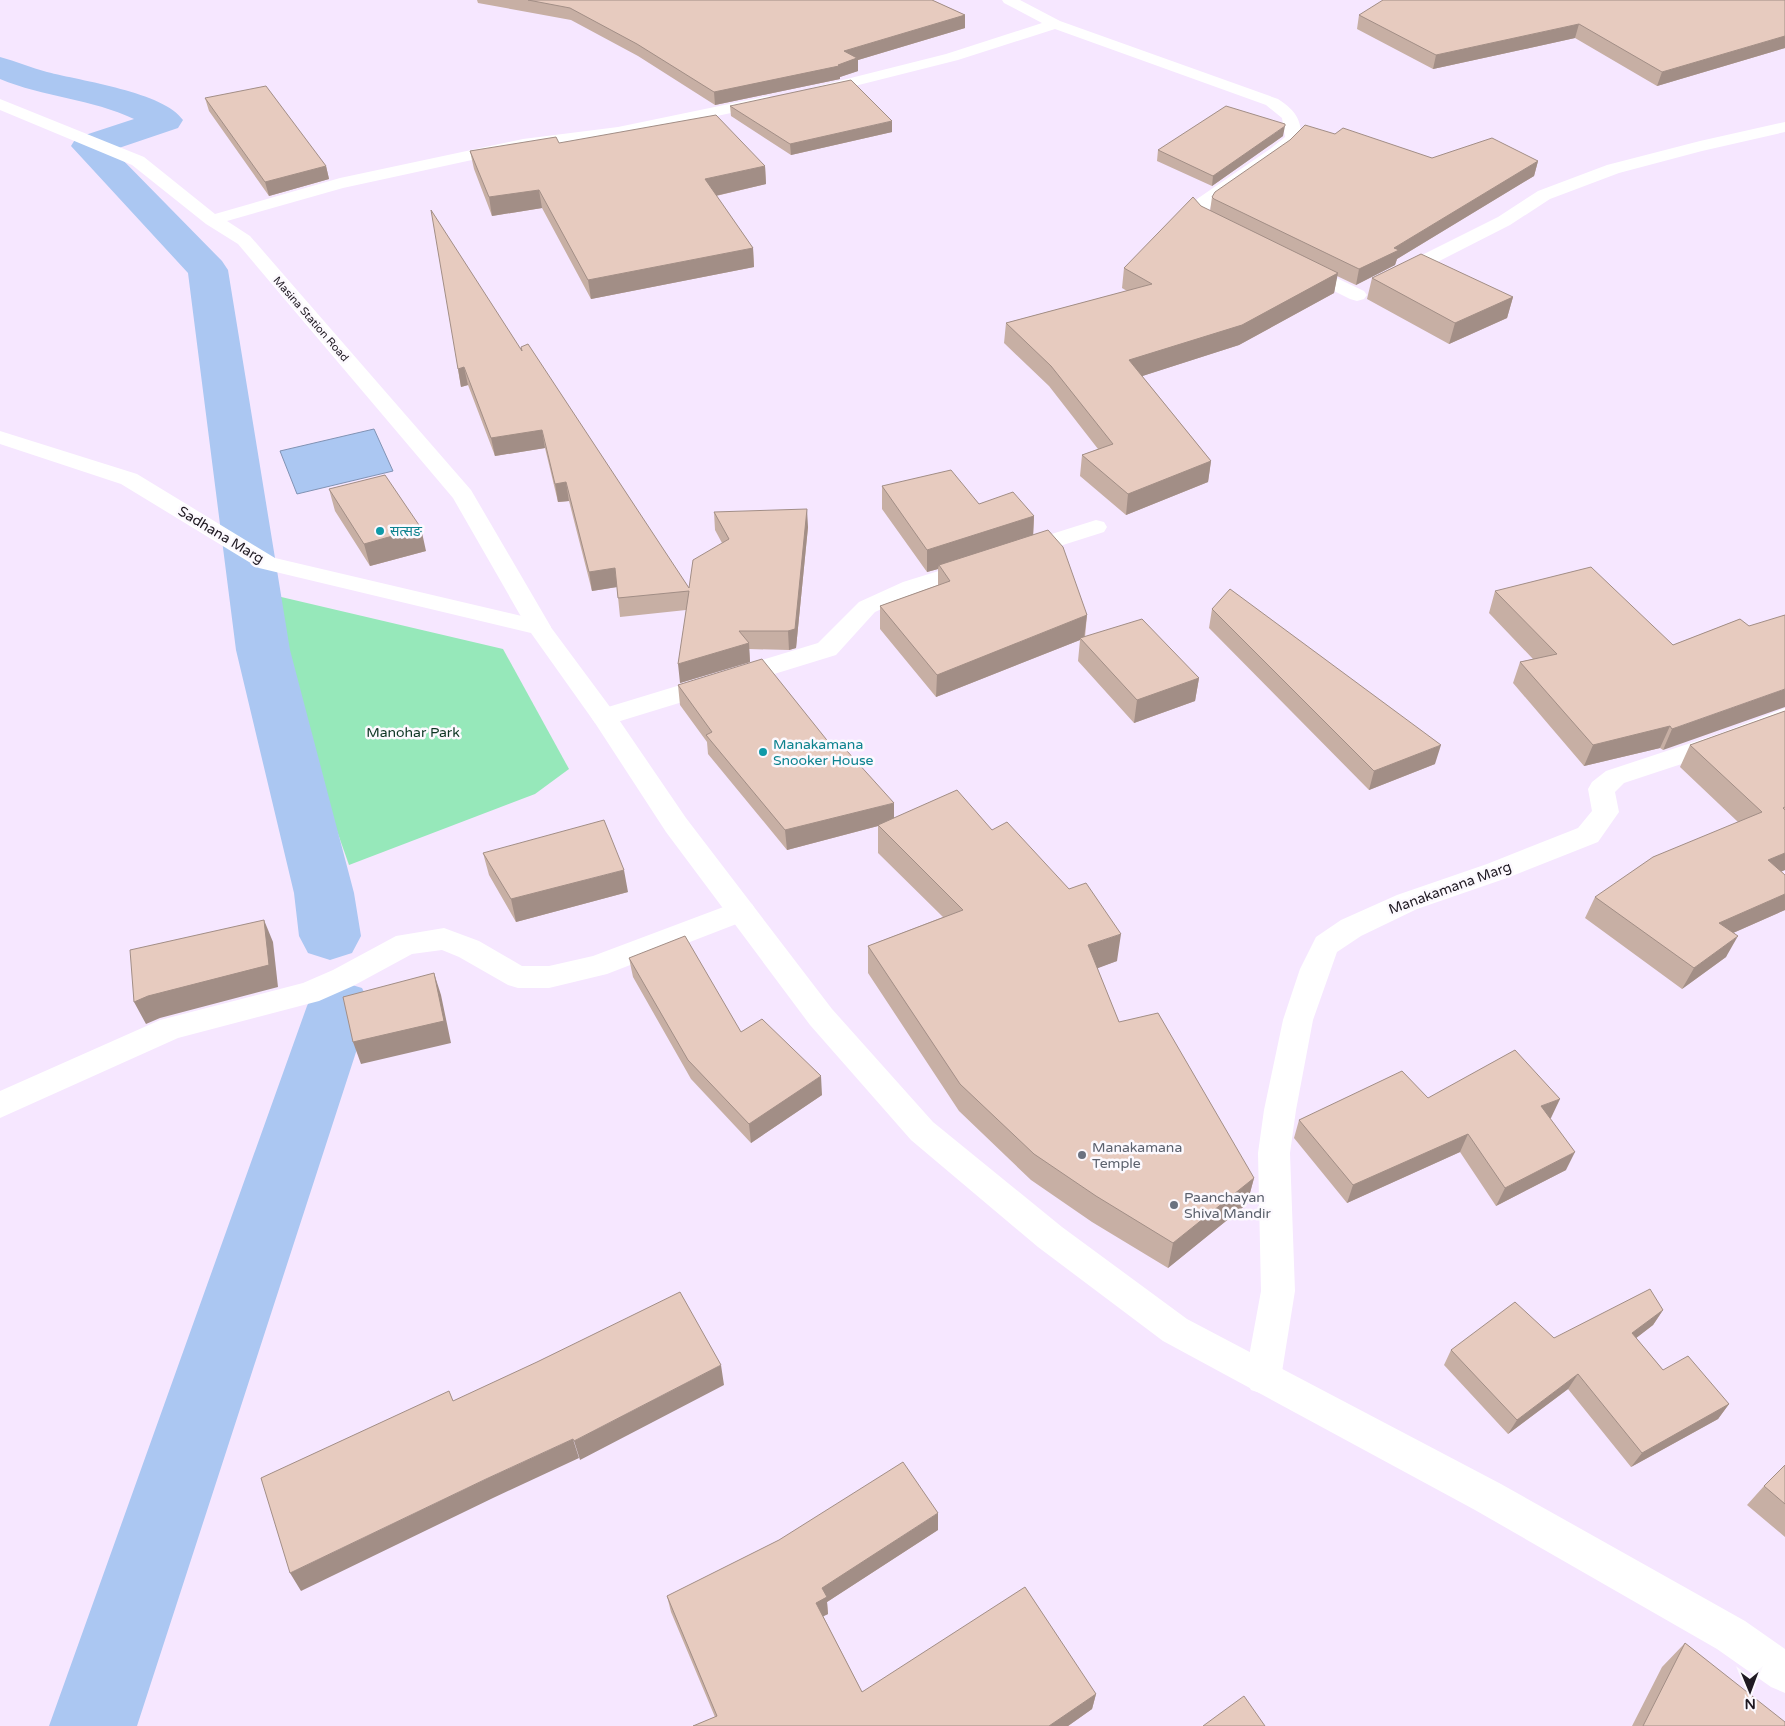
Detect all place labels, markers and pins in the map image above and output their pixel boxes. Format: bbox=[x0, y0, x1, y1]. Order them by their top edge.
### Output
place label: सत्सङ bbox=[390, 523, 423, 540]
marker: सत्सङ bbox=[374, 525, 386, 537]
place label: Manakamana Snooker House bbox=[773, 736, 874, 769]
marker: Manakamana Snooker House bbox=[757, 746, 769, 758]
place label: Manakamana Temple bbox=[1092, 1139, 1182, 1172]
marker: Manakamana Temple bbox=[1076, 1149, 1088, 1161]
place label: Paanchayan Shiva Mandir bbox=[1184, 1189, 1272, 1222]
marker: Paanchayan Shiva Mandir bbox=[1168, 1199, 1180, 1211]

